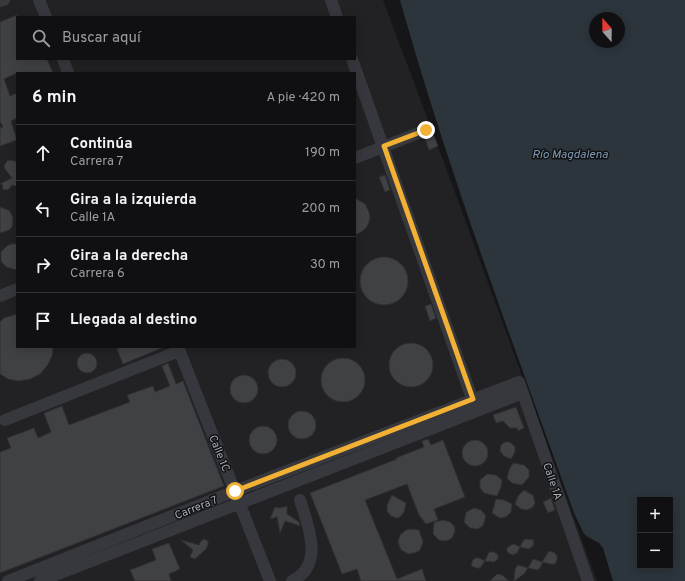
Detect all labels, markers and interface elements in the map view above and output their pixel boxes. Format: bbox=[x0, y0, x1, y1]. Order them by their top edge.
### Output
north arrow bbox=[589, 12, 625, 48]
search box bbox=[16, 16, 356, 60]
icon: search bbox=[30, 27, 52, 49]
text: Buscar aquí bbox=[62, 29, 141, 48]
text: 6 min bbox=[32, 87, 76, 109]
text: A pie · 420 m bbox=[266, 90, 340, 106]
route end bbox=[417, 121, 435, 139]
text: Continúa bbox=[70, 135, 132, 154]
icon: ahead bbox=[32, 142, 54, 164]
text: 190 m bbox=[305, 145, 340, 161]
water label: Río Magdalena bbox=[532, 147, 609, 163]
text: Carrera 7 bbox=[70, 154, 123, 170]
text: Gira a la izquierda bbox=[70, 191, 197, 210]
icon: left bbox=[32, 198, 54, 220]
text: 200 m bbox=[301, 201, 340, 217]
text: Calle 1A bbox=[70, 210, 115, 226]
text: Gira a la derecha bbox=[70, 247, 188, 266]
icon: right bbox=[32, 254, 54, 276]
text: 30 m bbox=[310, 257, 340, 273]
text: Carrera 6 bbox=[70, 266, 125, 282]
icon: arrive bbox=[32, 310, 54, 332]
text: Llegada al destino bbox=[70, 311, 197, 330]
street label: Calle 1C bbox=[205, 433, 233, 474]
street label: Calle 1A bbox=[539, 461, 565, 502]
route start bbox=[226, 482, 244, 500]
street label: Carrera 7 bbox=[173, 493, 220, 523]
map controls bbox=[637, 497, 673, 569]
button: + bbox=[637, 497, 673, 533]
button: − bbox=[637, 533, 673, 569]

